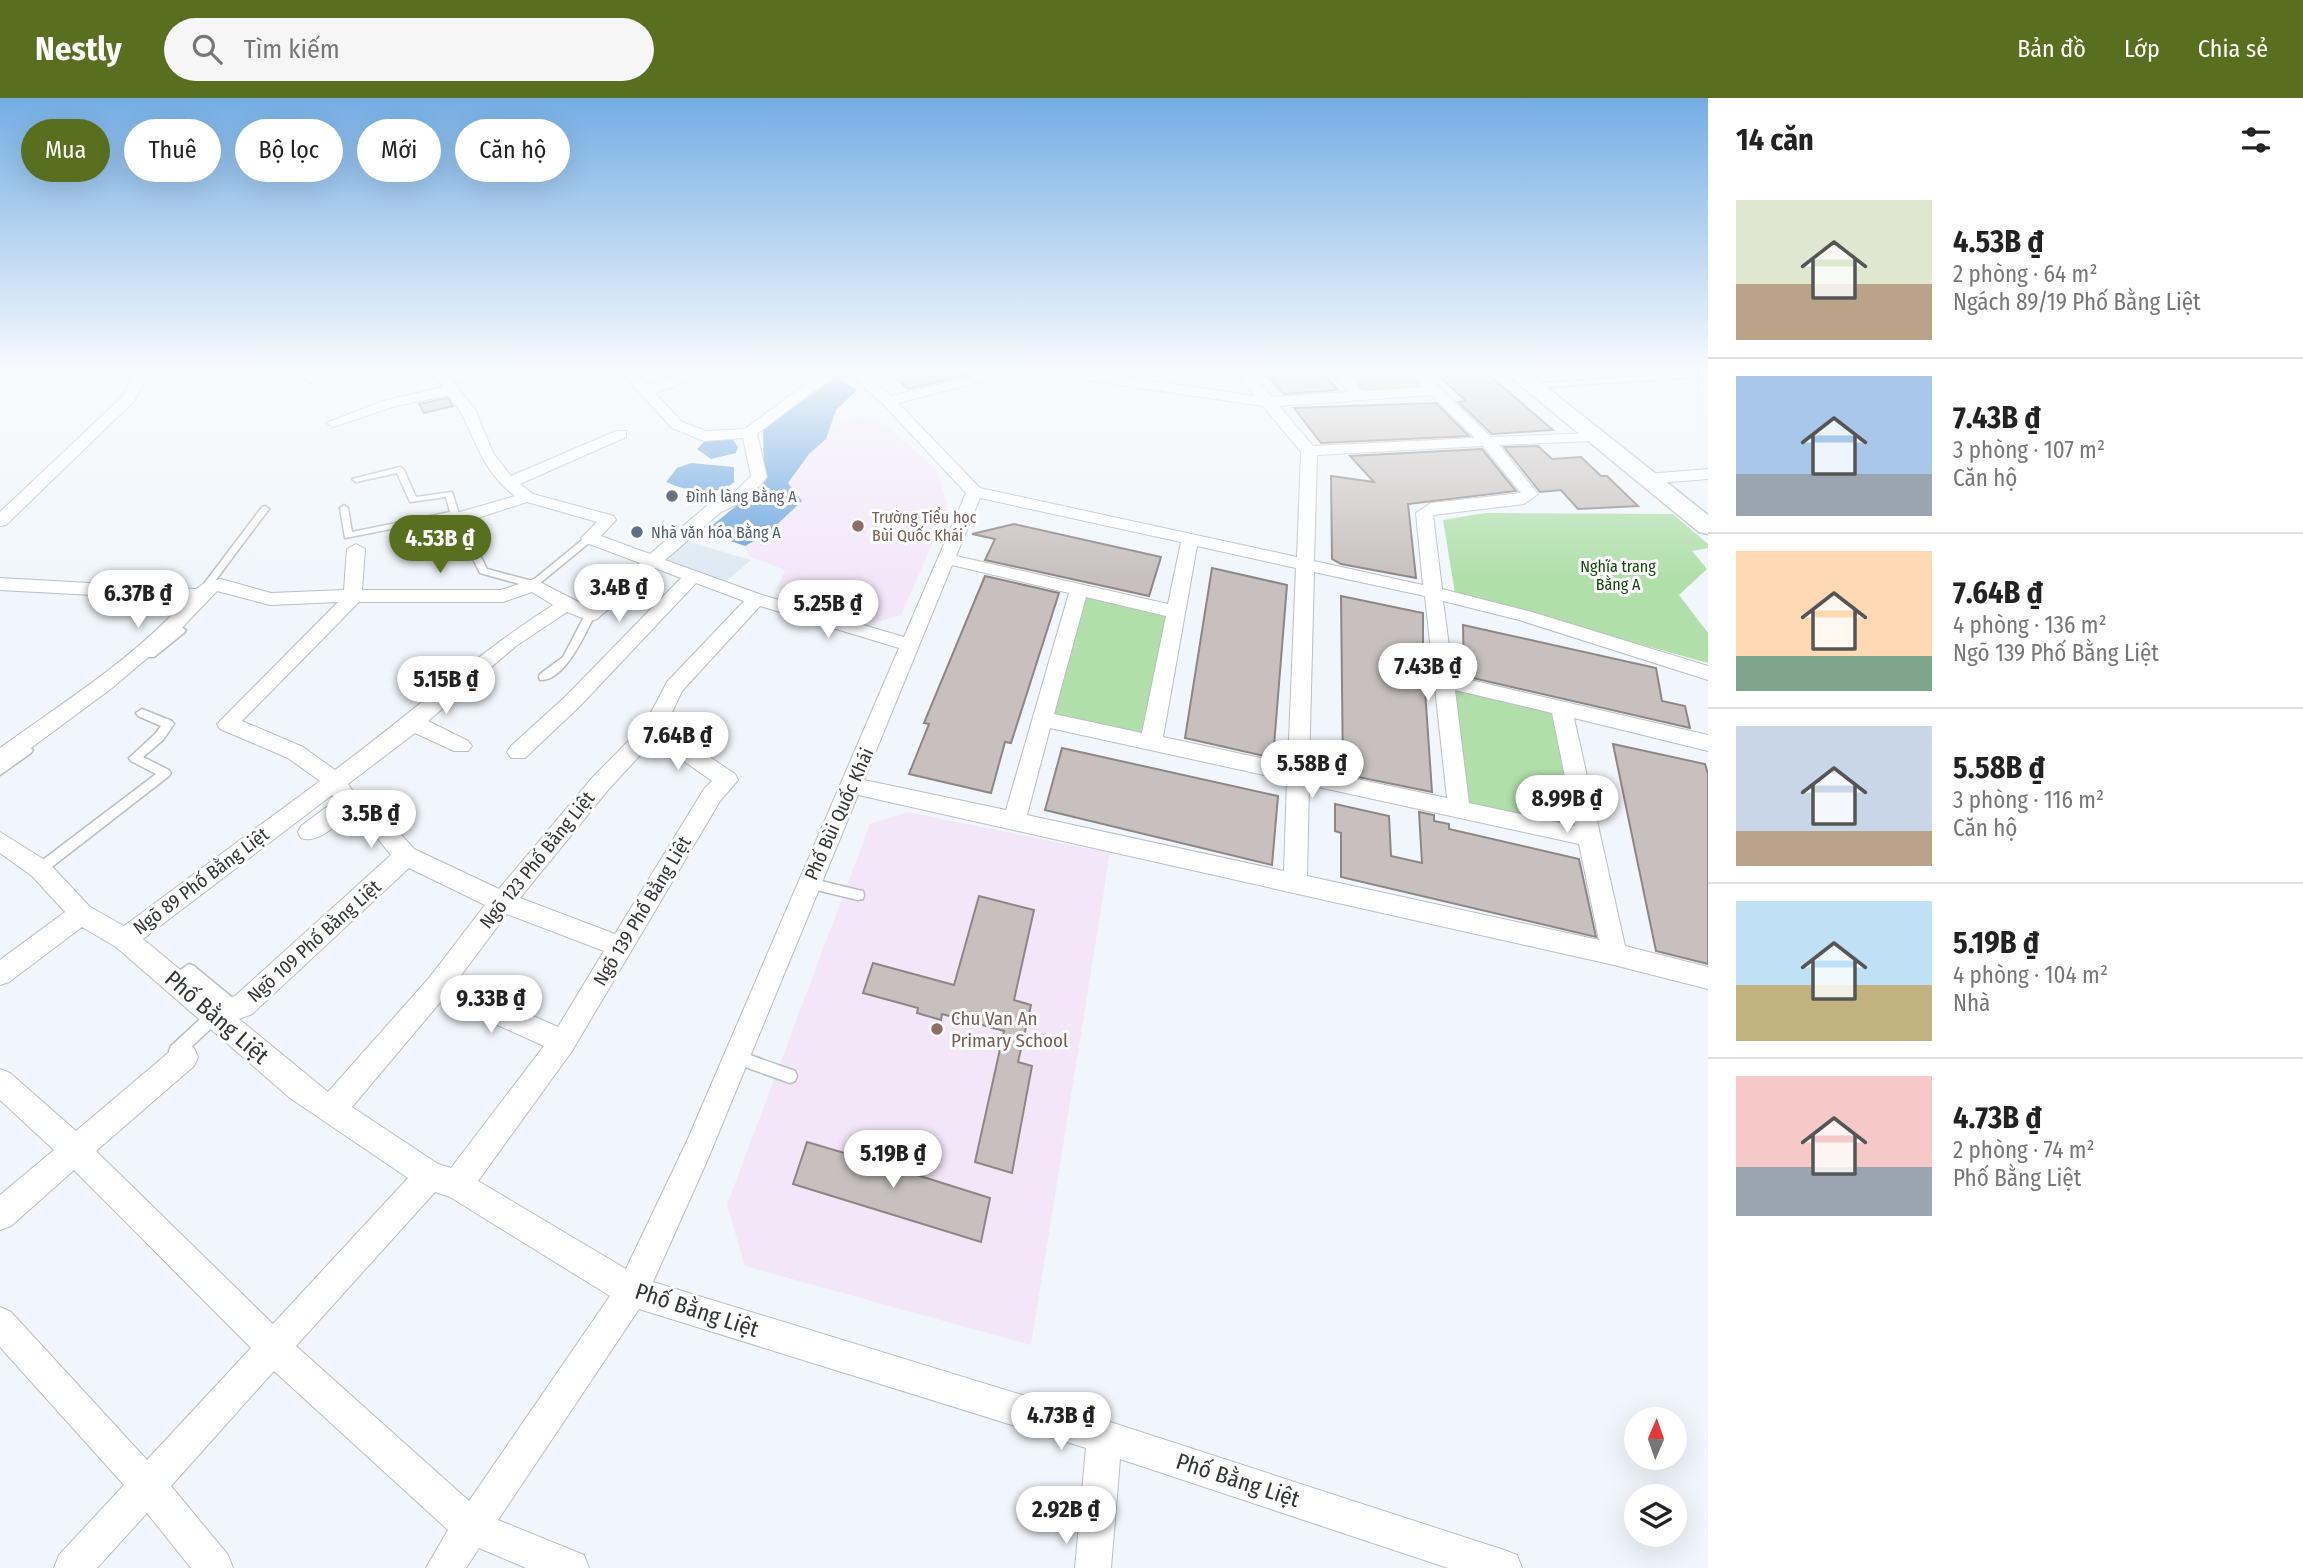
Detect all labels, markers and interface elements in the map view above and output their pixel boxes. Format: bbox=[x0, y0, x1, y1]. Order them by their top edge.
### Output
search box bbox=[164, 18, 654, 81]
text: Nestly bbox=[35, 29, 122, 69]
icon: search bbox=[188, 30, 226, 68]
text: Tìm kiếm bbox=[244, 34, 340, 65]
text: Bản đồ bbox=[2017, 35, 2086, 63]
text: Lớp bbox=[2124, 35, 2160, 63]
text: Chia sẻ bbox=[2198, 35, 2268, 63]
chip: Mua bbox=[21, 119, 110, 182]
chip: Thuê bbox=[124, 119, 221, 182]
chip: Bộ lọc bbox=[235, 119, 343, 182]
chip: Mới bbox=[357, 119, 441, 182]
chip: Căn hộ bbox=[455, 119, 570, 182]
icon: filters bbox=[2237, 121, 2275, 159]
text: 14 căn bbox=[1736, 122, 1814, 158]
text: 4.53B ₫ bbox=[1953, 224, 2044, 260]
icon: home bbox=[1792, 228, 1876, 312]
text: 2 phòng · 64 m² bbox=[1953, 260, 2097, 288]
text: Ngách 89/19 Phố Bằng Liệt bbox=[1953, 288, 2201, 316]
text: 7.43B ₫ bbox=[1953, 400, 2041, 436]
icon: home bbox=[1792, 404, 1876, 488]
text: 3 phòng · 107 m² bbox=[1953, 436, 2105, 464]
text: Căn hộ bbox=[1953, 464, 2017, 492]
place label: Đình làng Bằng A bbox=[686, 486, 797, 506]
marker: Đình làng Bằng A bbox=[664, 488, 680, 504]
place label: Trường Tiểu học Bùi Quốc Khái bbox=[872, 507, 977, 545]
pin: 4.53B ₫ bbox=[375, 516, 505, 575]
marker: Trường Tiểu học Bùi Quốc Khái bbox=[850, 518, 866, 534]
place label: Nhà văn hóa Bằng A bbox=[651, 522, 781, 542]
text: 4.53B ₫ bbox=[405, 524, 475, 552]
marker: Nhà văn hóa Bằng A bbox=[629, 524, 645, 540]
park label: Nghĩa trang Bằng A bbox=[1580, 557, 1656, 594]
pin: 3.4B ₫ bbox=[562, 564, 676, 624]
pin: 6.37B ₫ bbox=[73, 570, 203, 630]
text: 3.4B ₫ bbox=[590, 573, 648, 601]
text: 7.64B ₫ bbox=[1953, 575, 2043, 611]
text: 6.37B ₫ bbox=[104, 579, 172, 607]
icon: home bbox=[1792, 579, 1876, 663]
pin: 5.25B ₫ bbox=[763, 580, 893, 640]
text: 5.25B ₫ bbox=[794, 589, 862, 617]
text: 4 phòng · 136 m² bbox=[1953, 611, 2107, 639]
text: Ngõ 139 Phố Bằng Liệt bbox=[1953, 639, 2159, 667]
pin: 7.43B ₫ bbox=[1363, 644, 1493, 703]
text: 7.43B ₫ bbox=[1394, 652, 1462, 680]
pin: 5.15B ₫ bbox=[381, 656, 511, 716]
text: 5.15B ₫ bbox=[413, 665, 479, 693]
pin: 7.64B ₫ bbox=[613, 712, 743, 772]
text: 7.64B ₫ bbox=[643, 721, 713, 749]
pin: 5.58B ₫ bbox=[1247, 740, 1377, 800]
street label: Phố Bùi Quốc Khái bbox=[800, 744, 878, 884]
text: 5.58B ₫ bbox=[1277, 749, 1347, 777]
text: 5.58B ₫ bbox=[1953, 750, 2045, 786]
icon: home bbox=[1792, 754, 1876, 838]
pin: 8.99B ₫ bbox=[1502, 776, 1632, 835]
text: 8.99B ₫ bbox=[1531, 784, 1603, 812]
street label: Ngõ 123 Phố Bằng Liệt bbox=[475, 786, 600, 933]
text: 3 phòng · 116 m² bbox=[1953, 786, 2104, 814]
pin: 3.5B ₫ bbox=[314, 790, 428, 850]
text: 3.5B ₫ bbox=[342, 799, 400, 827]
text: Căn hộ bbox=[1953, 814, 2017, 842]
street label: Ngõ 89 Phố Bằng Liệt bbox=[129, 822, 274, 939]
street label: Ngõ 139 Phố Bằng Liệt bbox=[588, 832, 696, 990]
street label: Ngõ 109 Phố Bằng Liệt bbox=[243, 875, 386, 1007]
text: 5.19B ₫ bbox=[1953, 925, 2039, 961]
icon: home bbox=[1792, 929, 1876, 1013]
text: 4 phòng · 104 m² bbox=[1953, 961, 2108, 989]
street label: Phố Bằng Liệt bbox=[159, 964, 276, 1070]
pin: 9.33B ₫ bbox=[426, 976, 556, 1035]
text: 9.33B ₫ bbox=[456, 984, 526, 1012]
text: Nhà bbox=[1953, 989, 1990, 1017]
place label: Chu Van An Primary School bbox=[951, 1007, 1068, 1052]
marker: Chu Van An Primary School bbox=[929, 1021, 945, 1037]
text: 4.73B ₫ bbox=[1953, 1100, 2042, 1136]
icon: home bbox=[1792, 1104, 1876, 1188]
pin: 5.19B ₫ bbox=[828, 1130, 958, 1190]
text: 2 phòng · 74 m² bbox=[1953, 1136, 2095, 1164]
text: 5.19B ₫ bbox=[860, 1139, 926, 1167]
text: Phố Bằng Liệt bbox=[1953, 1164, 2081, 1192]
street label: Phố Bằng Liệt bbox=[632, 1276, 763, 1343]
pin: 4.73B ₫ bbox=[996, 1392, 1126, 1452]
text: 4.73B ₫ bbox=[1027, 1401, 1095, 1429]
north arrow bbox=[1624, 1407, 1687, 1470]
map controls bbox=[1624, 1407, 1687, 1547]
street label: Phố Bằng Liệt bbox=[1173, 1446, 1304, 1513]
button: layers bbox=[1624, 1484, 1687, 1547]
pin: 2.92B ₫ bbox=[1001, 1486, 1131, 1546]
text: 2.92B ₫ bbox=[1032, 1495, 1100, 1523]

